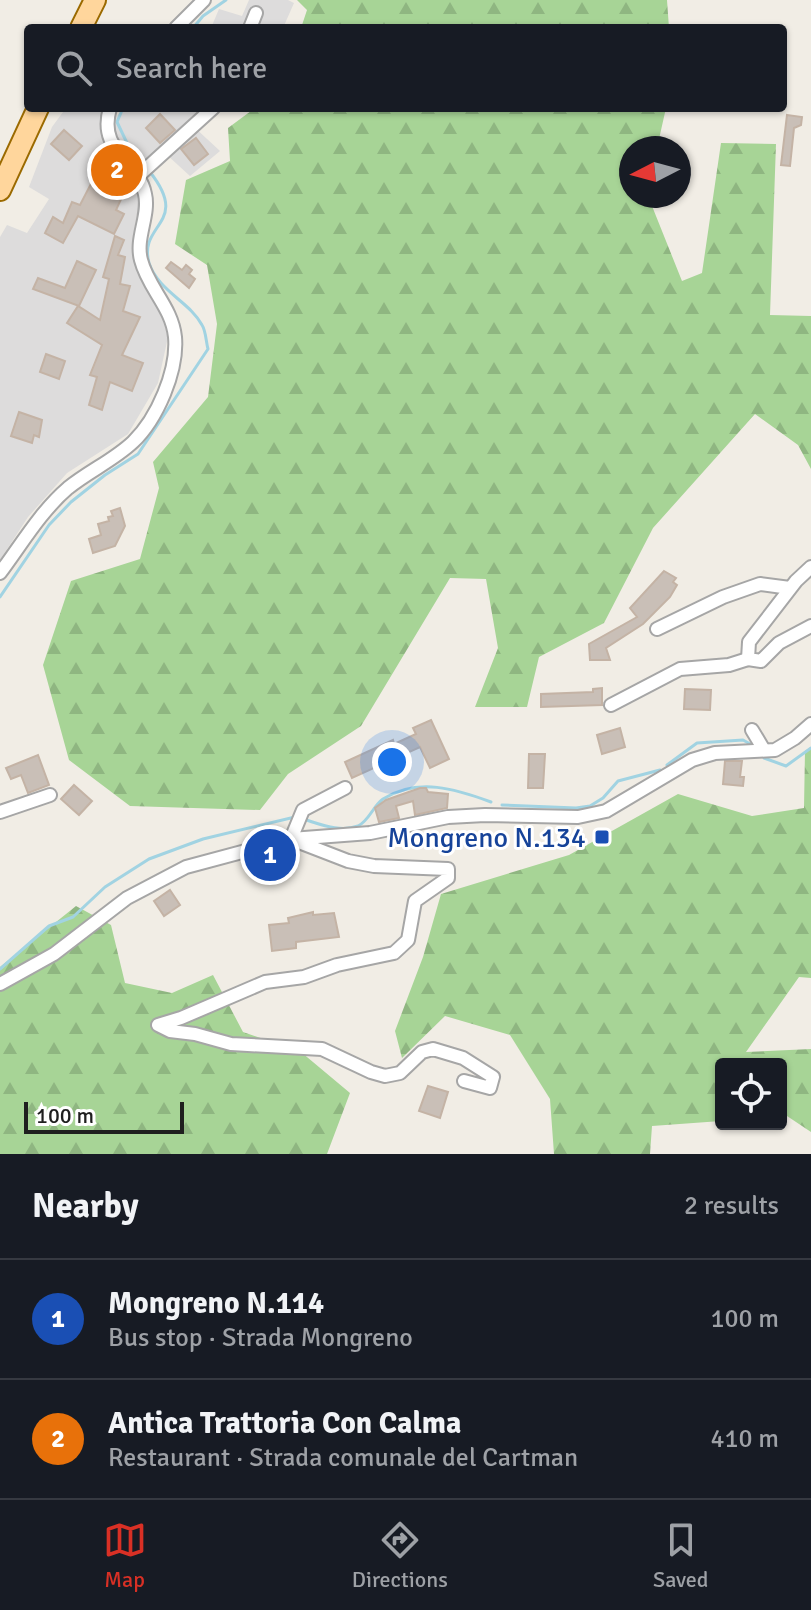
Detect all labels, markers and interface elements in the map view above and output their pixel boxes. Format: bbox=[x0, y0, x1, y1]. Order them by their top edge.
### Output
search box bbox=[24, 24, 787, 112]
icon: search bbox=[52, 46, 96, 90]
text: Search here bbox=[116, 50, 267, 87]
north arrow bbox=[619, 136, 691, 208]
pin: 2 bbox=[91, 140, 143, 200]
your location bbox=[372, 742, 412, 782]
place label: Mongreno N.134 bbox=[387, 821, 586, 855]
pin: 1 bbox=[244, 825, 296, 885]
marker: Mongreno N.134 bbox=[593, 828, 611, 846]
map controls bbox=[715, 1058, 787, 1130]
button: locate bbox=[715, 1058, 787, 1130]
scale bar bbox=[24, 1098, 184, 1134]
text: 100 m bbox=[36, 1102, 94, 1129]
text: Nearby bbox=[32, 1185, 139, 1227]
text: 2 results bbox=[684, 1190, 779, 1222]
text: Mongreno N.114 bbox=[108, 1285, 324, 1322]
text: 1 bbox=[51, 1303, 65, 1335]
text: 100 m bbox=[710, 1303, 779, 1335]
text: Bus stop · Strada Mongreno bbox=[108, 1322, 413, 1354]
text: Antica Trattoria Con Calma bbox=[108, 1405, 461, 1442]
text: 2 bbox=[51, 1423, 65, 1455]
text: 410 m bbox=[710, 1423, 779, 1455]
text: Restaurant · Strada comunale del Cartman bbox=[108, 1442, 578, 1474]
tab: Map bbox=[103, 1518, 147, 1593]
tab: Directions bbox=[352, 1518, 448, 1593]
tab: Saved bbox=[653, 1518, 708, 1593]

